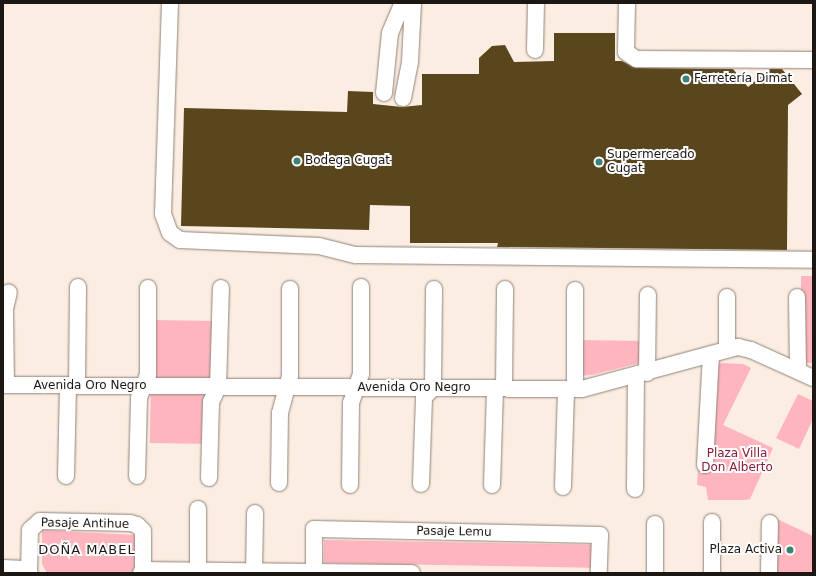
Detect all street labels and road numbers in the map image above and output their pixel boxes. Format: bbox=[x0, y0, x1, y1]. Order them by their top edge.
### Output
street label: Avenida Oro Negro bbox=[34, 379, 146, 393]
street label: Avenida Oro Negro bbox=[358, 381, 470, 395]
street label: Pasaje Antihue bbox=[41, 516, 129, 532]
street label: Pasaje Lemu bbox=[416, 524, 492, 540]

